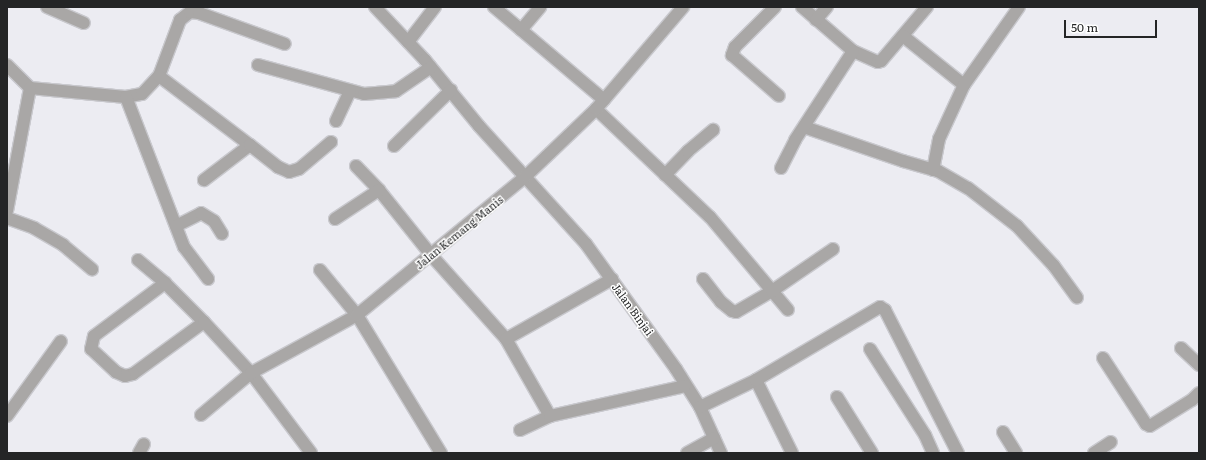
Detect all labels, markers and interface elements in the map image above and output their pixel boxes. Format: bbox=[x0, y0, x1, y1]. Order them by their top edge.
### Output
scale bar bbox=[1066, 12, 1159, 38]
text: 50 m bbox=[1071, 18, 1098, 36]
street label: Jalan Kemang Manis bbox=[413, 193, 505, 271]
street label: Jalan Binjai bbox=[610, 280, 656, 338]

